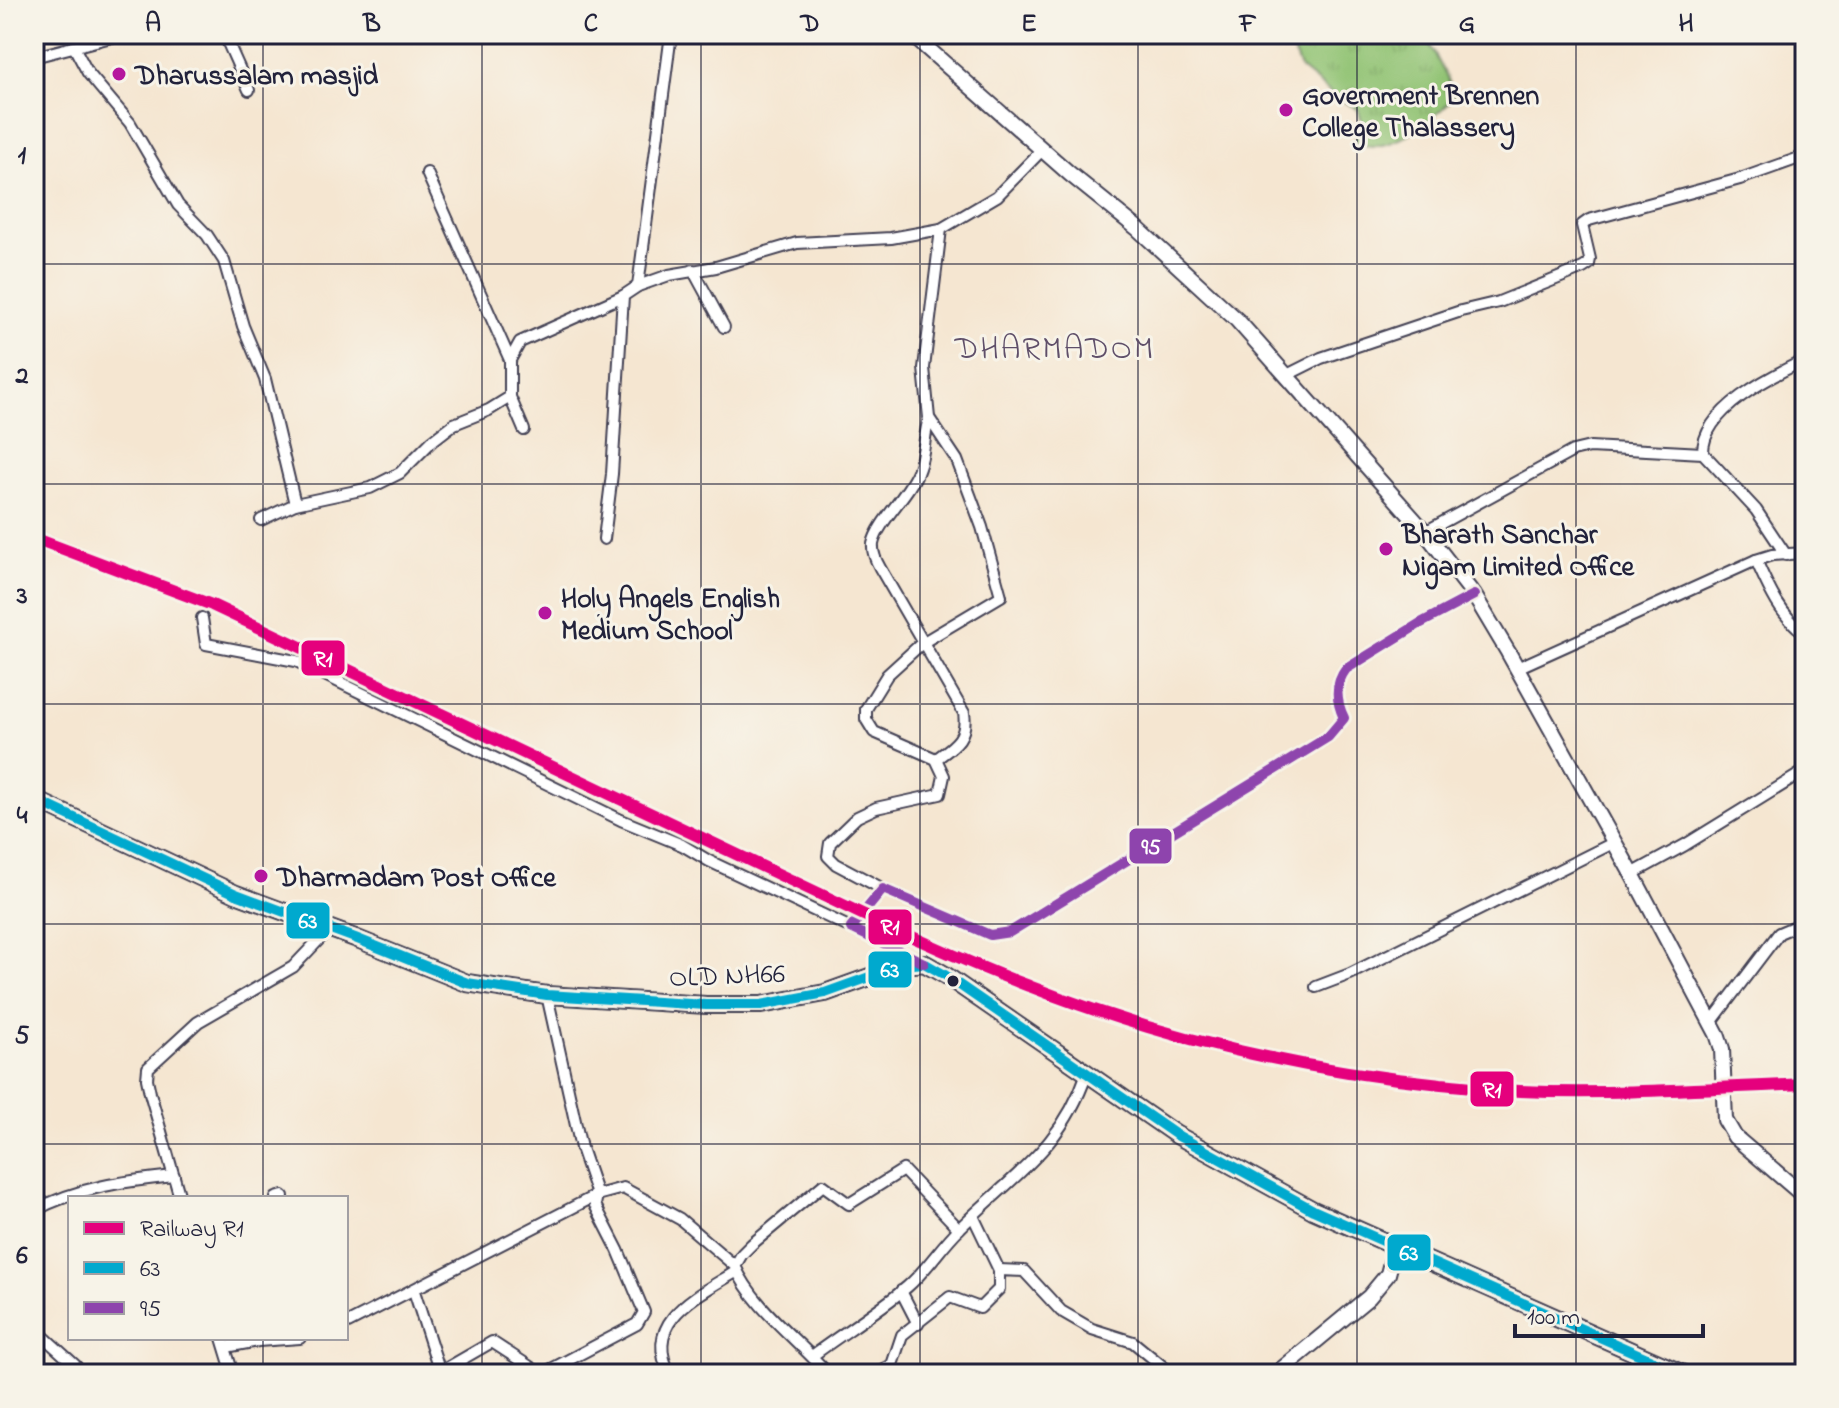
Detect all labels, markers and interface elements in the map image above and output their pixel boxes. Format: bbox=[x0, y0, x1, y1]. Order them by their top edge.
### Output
text: A bbox=[145, 6, 161, 44]
text: B bbox=[362, 6, 381, 44]
text: C bbox=[584, 6, 598, 44]
text: D bbox=[799, 6, 820, 44]
text: E bbox=[1021, 6, 1037, 44]
text: F bbox=[1238, 6, 1257, 44]
text: G bbox=[1459, 6, 1475, 44]
text: H bbox=[1678, 6, 1694, 44]
place label: Dharussalam masjid bbox=[133, 57, 379, 98]
marker: Dharussalam masjid bbox=[110, 65, 128, 83]
place label: Government Brennen College Thalassery bbox=[1302, 77, 1539, 151]
marker: Government Brennen College Thalassery bbox=[1277, 101, 1295, 119]
text: 1 bbox=[18, 138, 27, 176]
district label: DHARMADOM bbox=[954, 327, 1155, 374]
text: 2 bbox=[15, 358, 29, 396]
place label: Bharath Sanchar Nigam Limited Office bbox=[1400, 516, 1636, 590]
marker: Bharath Sanchar Nigam Limited Office bbox=[1377, 540, 1395, 558]
text: 3 bbox=[16, 578, 28, 616]
place label: Holy Angels English Medium School bbox=[561, 580, 780, 653]
marker: Holy Angels English Medium School bbox=[536, 604, 554, 622]
line badge: R1 bbox=[300, 639, 346, 677]
text: R1 bbox=[313, 645, 333, 677]
text: 4 bbox=[17, 798, 28, 836]
line badge: 95 bbox=[1128, 827, 1173, 865]
text: 95 bbox=[1140, 833, 1161, 865]
place label: Dharmadam Post Office bbox=[275, 859, 557, 900]
marker: Dharmadam Post Office bbox=[252, 867, 270, 885]
line badge: 63 bbox=[285, 901, 331, 940]
text: 63 bbox=[299, 907, 317, 939]
line badge: R1 bbox=[867, 908, 913, 946]
text: R1 bbox=[880, 913, 900, 945]
line badge: 63 bbox=[867, 950, 913, 989]
street label: OLD NH66 bbox=[668, 955, 786, 1000]
text: 63 bbox=[881, 956, 899, 988]
unlabelled marker bbox=[945, 973, 961, 989]
text: 5 bbox=[15, 1018, 30, 1056]
line badge: R1 bbox=[1469, 1070, 1515, 1108]
text: R1 bbox=[1482, 1076, 1502, 1108]
legend bbox=[68, 1196, 348, 1340]
text: Railway R1 bbox=[140, 1213, 244, 1249]
line badge: 63 bbox=[1386, 1233, 1432, 1272]
text: 6 bbox=[16, 1238, 28, 1276]
text: 63 bbox=[1400, 1239, 1418, 1271]
text: 63 bbox=[140, 1253, 160, 1288]
scale bar bbox=[1515, 1288, 1703, 1338]
text: 95 bbox=[140, 1293, 161, 1328]
text: 100 m bbox=[1527, 1301, 1580, 1336]

